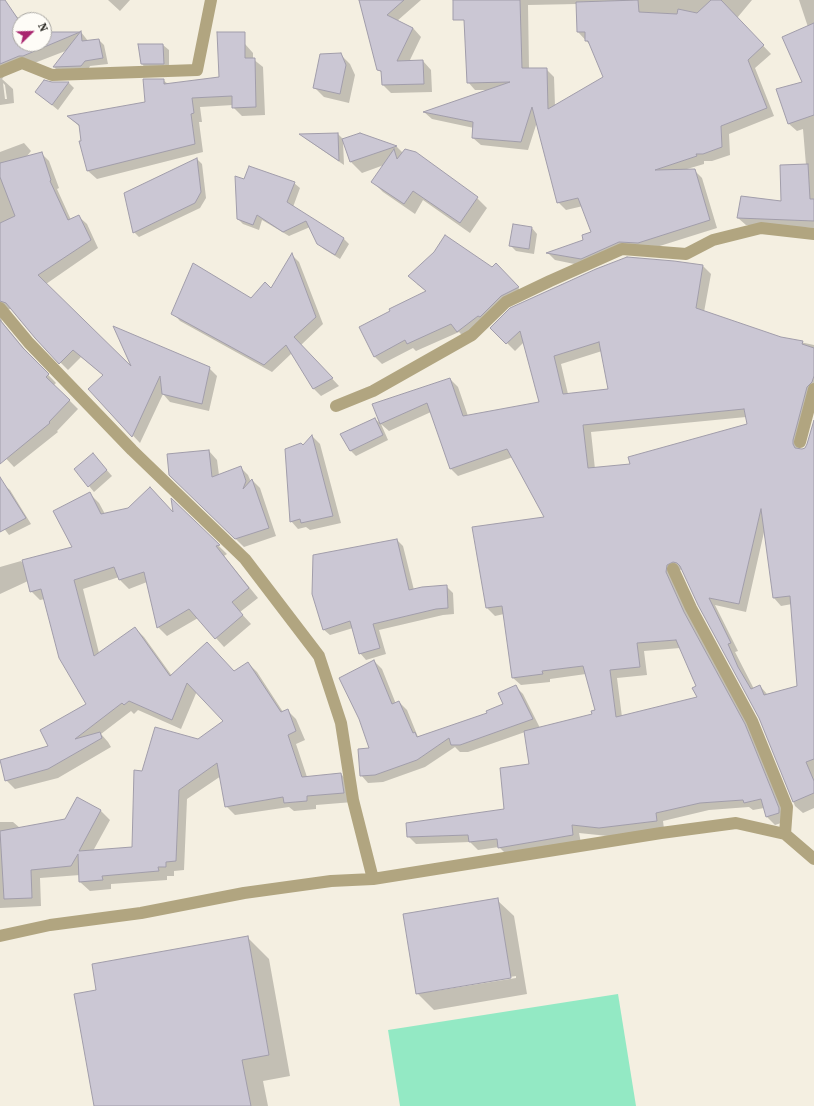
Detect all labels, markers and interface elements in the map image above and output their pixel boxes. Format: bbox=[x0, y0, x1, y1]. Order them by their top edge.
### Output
north arrow bbox=[12, 12, 52, 52]
text: N bbox=[34, 21, 51, 34]

